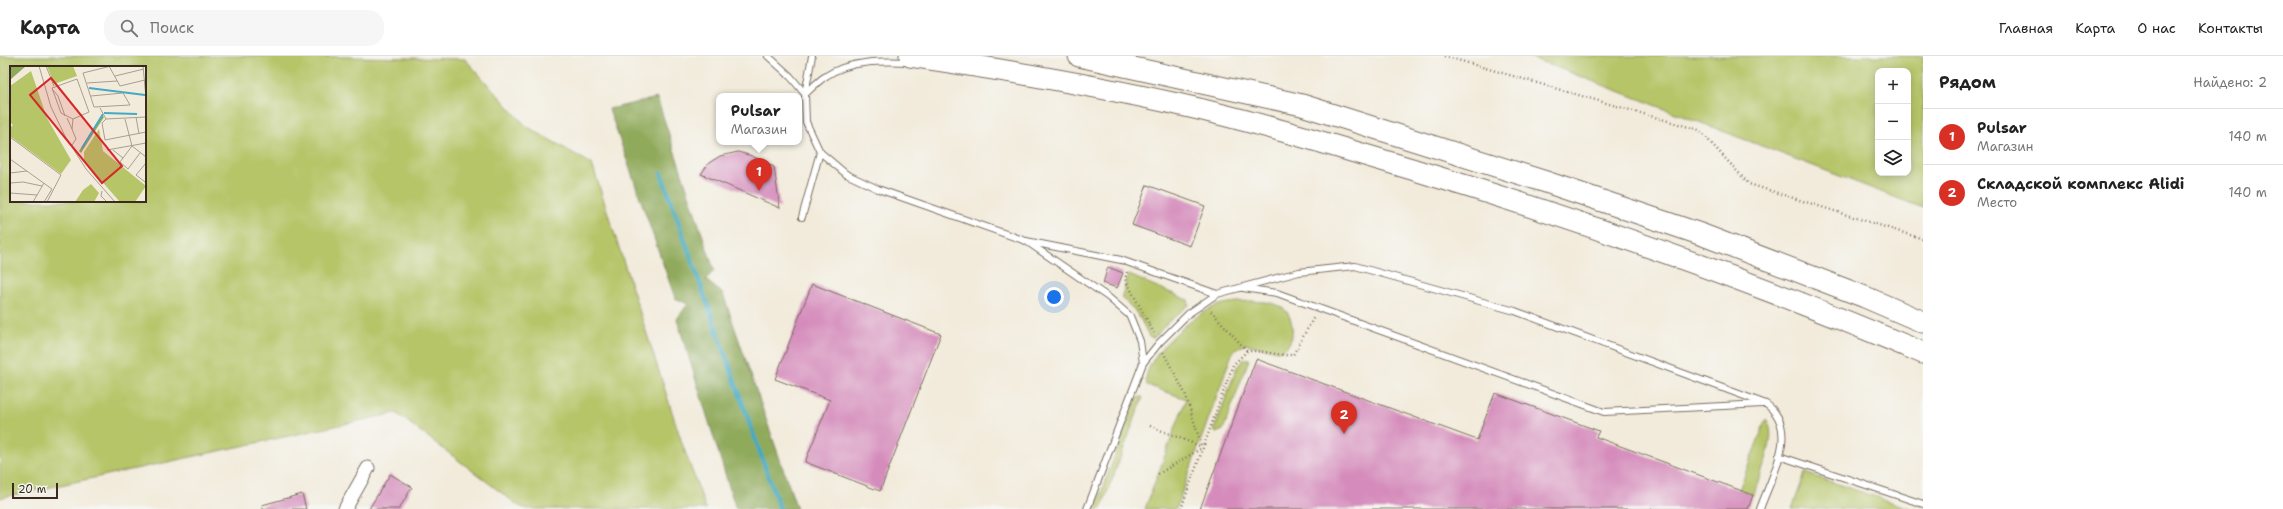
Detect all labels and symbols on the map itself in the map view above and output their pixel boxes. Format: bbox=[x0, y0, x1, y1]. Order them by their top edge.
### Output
inset map bbox=[10, 66, 146, 202]
pin: 1 bbox=[746, 158, 772, 191]
your location bbox=[1044, 287, 1064, 307]
pin: 2 bbox=[1331, 401, 1357, 434]
scale bar bbox=[12, 481, 58, 500]

